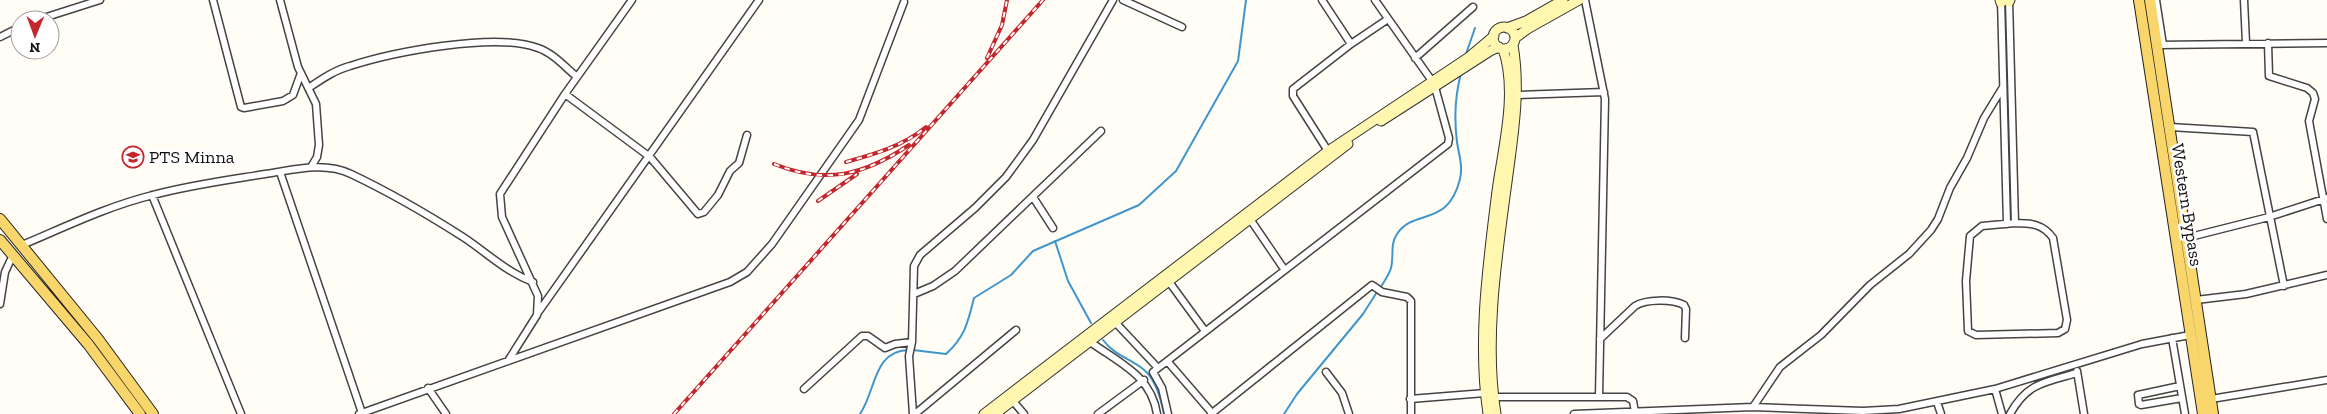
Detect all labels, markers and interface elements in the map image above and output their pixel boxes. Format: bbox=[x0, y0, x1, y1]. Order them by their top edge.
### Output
north arrow bbox=[10, 10, 60, 60]
text: N bbox=[29, 39, 40, 56]
street label: Western Bypass bbox=[2166, 142, 2208, 268]
school or university icon: PTS Minna bbox=[121, 145, 145, 169]
place label: PTS Minna bbox=[149, 146, 235, 168]

